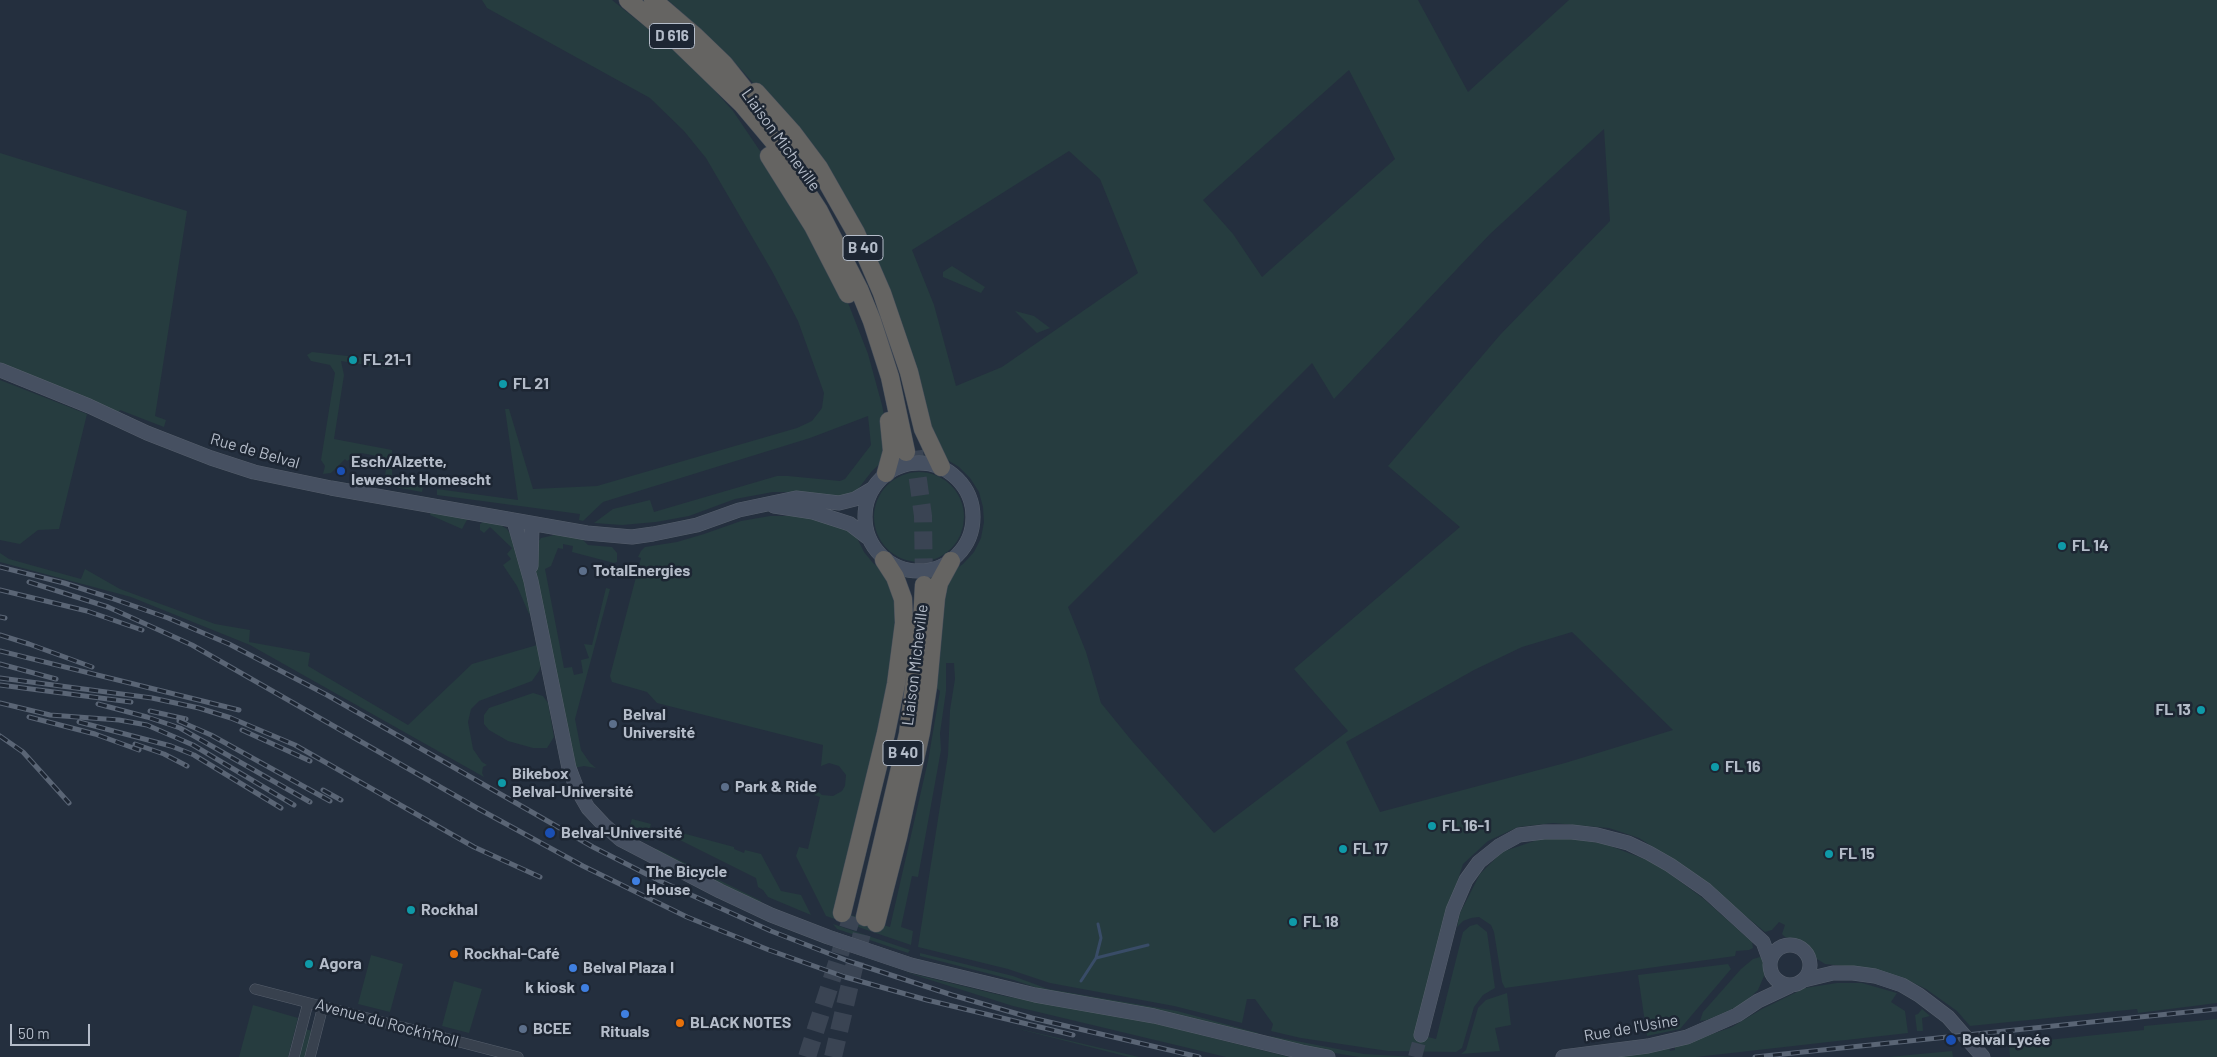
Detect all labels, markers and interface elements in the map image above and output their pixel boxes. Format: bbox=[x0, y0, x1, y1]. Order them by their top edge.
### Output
road number: D 616 bbox=[650, 24, 694, 48]
street label: Liaison Micheville bbox=[737, 85, 825, 195]
road number: B 40 bbox=[843, 236, 883, 260]
place label: FL 21-1 bbox=[363, 350, 411, 370]
marker: FL 21-1 bbox=[347, 354, 359, 366]
place label: FL 21 bbox=[513, 374, 549, 394]
marker: FL 21 bbox=[497, 378, 509, 390]
street label: Rue de Belval bbox=[208, 429, 302, 473]
place label: Esch/Alzette, Iewescht Homescht bbox=[351, 452, 491, 490]
marker: Esch/Alzette, Iewescht Homescht bbox=[335, 465, 347, 477]
place label: FL 14 bbox=[2072, 536, 2109, 556]
marker: FL 14 bbox=[2056, 540, 2068, 552]
place label: TotalEnergies bbox=[593, 561, 690, 581]
marker: TotalEnergies bbox=[577, 565, 589, 577]
street label: Liaison Micheville bbox=[898, 603, 932, 727]
place label: FL 13 bbox=[2155, 700, 2191, 720]
marker: FL 13 bbox=[2195, 704, 2207, 716]
place label: Belval Université bbox=[623, 705, 695, 743]
marker: Belval Université bbox=[607, 718, 619, 730]
road number: B 40 bbox=[883, 740, 923, 766]
place label: FL 16 bbox=[1725, 757, 1761, 777]
marker: FL 16 bbox=[1709, 761, 1721, 773]
place label: Bikebox Belval-Université bbox=[512, 764, 634, 802]
marker: Bikebox Belval-Université bbox=[496, 777, 508, 789]
place label: Park & Ride bbox=[735, 777, 817, 797]
marker: Park & Ride bbox=[719, 781, 731, 793]
place label: FL 16-1 bbox=[1442, 816, 1490, 836]
marker: FL 16-1 bbox=[1426, 820, 1438, 832]
place label: Belval-Université bbox=[561, 823, 683, 843]
marker: Belval-Université bbox=[543, 826, 557, 840]
place label: FL 17 bbox=[1353, 839, 1388, 859]
marker: FL 17 bbox=[1337, 843, 1349, 855]
place label: FL 15 bbox=[1839, 844, 1875, 864]
marker: FL 15 bbox=[1823, 848, 1835, 860]
place label: The Bicycle House bbox=[646, 862, 727, 900]
marker: The Bicycle House bbox=[630, 875, 642, 887]
place label: Rockhal bbox=[421, 900, 478, 920]
marker: Rockhal bbox=[405, 904, 417, 916]
place label: FL 18 bbox=[1303, 912, 1339, 932]
marker: FL 18 bbox=[1287, 916, 1299, 928]
place label: Rockhal-Café bbox=[464, 944, 560, 964]
marker: Rockhal-Café bbox=[448, 948, 460, 960]
place label: Agora bbox=[319, 954, 362, 974]
marker: Agora bbox=[303, 958, 315, 970]
place label: Belval Plaza I bbox=[583, 958, 674, 978]
marker: Belval Plaza I bbox=[567, 962, 579, 974]
place label: k kiosk bbox=[525, 978, 575, 998]
marker: k kiosk bbox=[579, 982, 591, 994]
street label: Avenue du Rock'n'Roll bbox=[313, 995, 461, 1051]
marker: Rituals bbox=[619, 1008, 631, 1020]
street label: Rue de l'Usine bbox=[1582, 1010, 1680, 1046]
place label: BLACK NOTES bbox=[690, 1013, 791, 1033]
scale bar bbox=[12, 1014, 92, 1046]
marker: BLACK NOTES bbox=[674, 1017, 686, 1029]
place label: BCEE bbox=[533, 1019, 571, 1039]
place label: Rituals bbox=[600, 1022, 650, 1042]
marker: BCEE bbox=[517, 1023, 529, 1035]
text: 50 m bbox=[18, 1024, 50, 1042]
place label: Belval Lycée bbox=[1962, 1030, 2050, 1050]
marker: Belval Lycée bbox=[1944, 1033, 1958, 1047]

